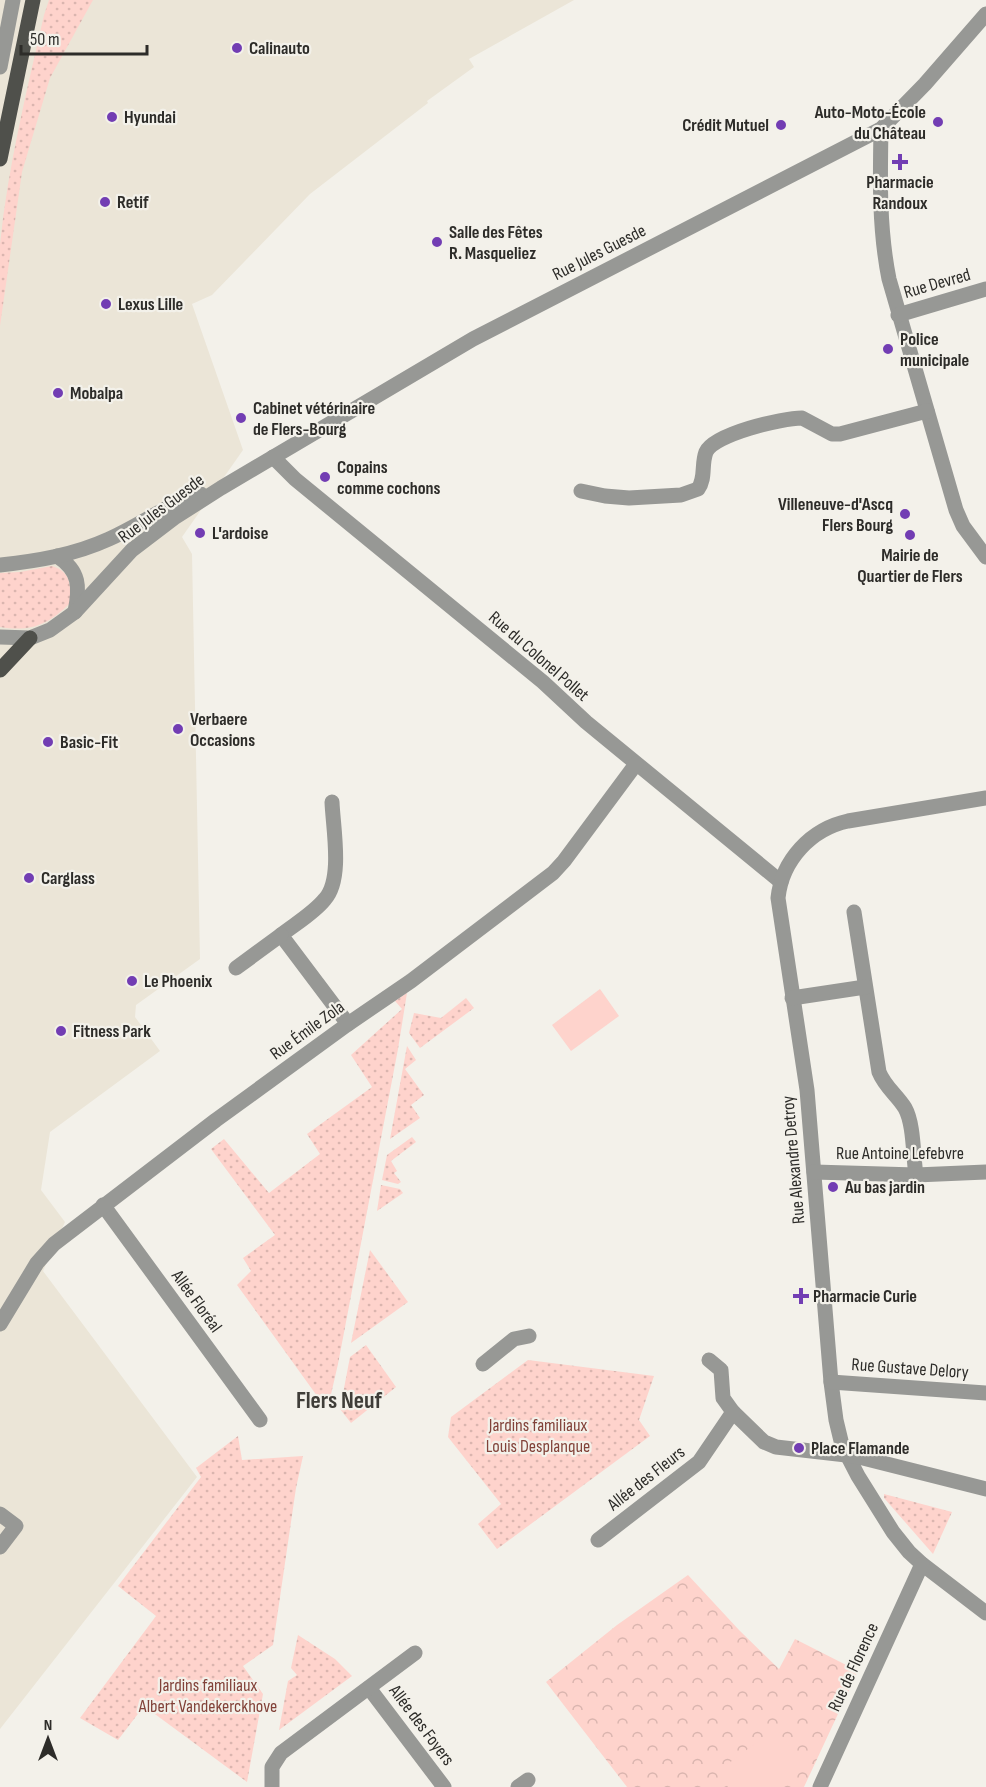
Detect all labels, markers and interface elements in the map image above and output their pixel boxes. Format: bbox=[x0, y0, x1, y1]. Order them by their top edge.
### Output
scale bar bbox=[21, 18, 147, 56]
text: 50 m bbox=[30, 29, 60, 50]
place label: Calinauto bbox=[249, 38, 310, 59]
marker: Calinauto bbox=[230, 41, 244, 55]
place label: Auto-Moto-École du Château bbox=[814, 102, 926, 144]
place label: Hyundai bbox=[124, 107, 176, 128]
marker: Hyundai bbox=[105, 110, 119, 124]
place label: Crédit Mutuel bbox=[682, 115, 769, 136]
marker: Auto-Moto-École du Château bbox=[931, 115, 945, 129]
marker: Crédit Mutuel bbox=[774, 118, 788, 132]
marker: Pharmacie Randoux bbox=[893, 155, 907, 169]
place label: Pharmacie Randoux bbox=[866, 172, 934, 214]
place label: Retif bbox=[117, 192, 149, 213]
marker: Retif bbox=[98, 195, 112, 209]
street label: Rue Jules Guesde bbox=[549, 220, 649, 285]
place label: Salle des Fêtes R. Masqueliez bbox=[449, 222, 543, 264]
marker: Salle des Fêtes R. Masqueliez bbox=[430, 235, 444, 249]
street label: Rue Devred bbox=[901, 264, 973, 303]
place label: Lexus Lille bbox=[118, 294, 183, 315]
marker: Lexus Lille bbox=[99, 297, 113, 311]
place label: Police municipale bbox=[900, 329, 969, 371]
marker: Police municipale bbox=[881, 342, 895, 356]
place label: Mobalpa bbox=[70, 383, 123, 404]
marker: Mobalpa bbox=[51, 386, 65, 400]
place label: Cabinet vétérinaire de Flers-Bourg bbox=[253, 398, 375, 440]
marker: Cabinet vétérinaire de Flers-Bourg bbox=[234, 411, 248, 425]
place label: Copains comme cochons bbox=[337, 457, 441, 499]
street label: Rue Jules Guesde bbox=[114, 469, 208, 547]
marker: Copains comme cochons bbox=[318, 470, 332, 484]
place label: Villeneuve-d'Ascq Flers Bourg bbox=[778, 494, 893, 536]
marker: Villeneuve-d'Ascq Flers Bourg bbox=[898, 507, 912, 521]
place label: L'ardoise bbox=[212, 523, 268, 544]
marker: L'ardoise bbox=[193, 526, 207, 540]
marker: Mairie de Quartier de Flers bbox=[903, 528, 917, 542]
place label: Mairie de Quartier de Flers bbox=[857, 545, 963, 587]
street label: Rue du Colonel Pollet bbox=[484, 607, 594, 706]
place label: Verbaere Occasions bbox=[190, 709, 255, 751]
marker: Verbaere Occasions bbox=[171, 722, 185, 736]
place label: Basic-Fit bbox=[60, 732, 118, 753]
marker: Basic-Fit bbox=[41, 735, 55, 749]
place label: Carglass bbox=[41, 868, 95, 889]
marker: Carglass bbox=[22, 871, 36, 885]
place label: Le Phoenix bbox=[144, 971, 213, 992]
marker: Le Phoenix bbox=[125, 974, 139, 988]
street label: Rue Émile Zola bbox=[266, 996, 349, 1064]
place label: Fitness Park bbox=[73, 1021, 151, 1042]
marker: Fitness Park bbox=[54, 1024, 68, 1038]
street label: Rue Alexandre Detroy bbox=[777, 1095, 810, 1225]
street label: Rue Antoine Lefebvre bbox=[836, 1143, 964, 1164]
place label: Au bas jardin bbox=[844, 1177, 925, 1198]
marker: Au bas jardin bbox=[826, 1180, 840, 1194]
street label: Allée Floréal bbox=[166, 1265, 226, 1337]
place label: Pharmacie Curie bbox=[813, 1286, 917, 1307]
marker: Pharmacie Curie bbox=[794, 1289, 808, 1303]
street label: Rue Gustave Delory bbox=[851, 1354, 969, 1383]
district label: Flers Neuf bbox=[296, 1386, 383, 1415]
park label: Jardins familiaux Louis Desplanque bbox=[486, 1415, 590, 1457]
place label: Place Flamande bbox=[811, 1438, 909, 1459]
marker: Place Flamande bbox=[792, 1441, 806, 1455]
street label: Allée des Fleurs bbox=[603, 1442, 689, 1516]
street label: Rue de Florence bbox=[824, 1620, 883, 1715]
park label: Jardins familiaux Albert Vandekerckhove bbox=[138, 1675, 277, 1717]
street label: Allée des Foyers bbox=[384, 1680, 459, 1770]
north arrow bbox=[18, 1709, 78, 1769]
text: N bbox=[44, 1716, 52, 1735]

